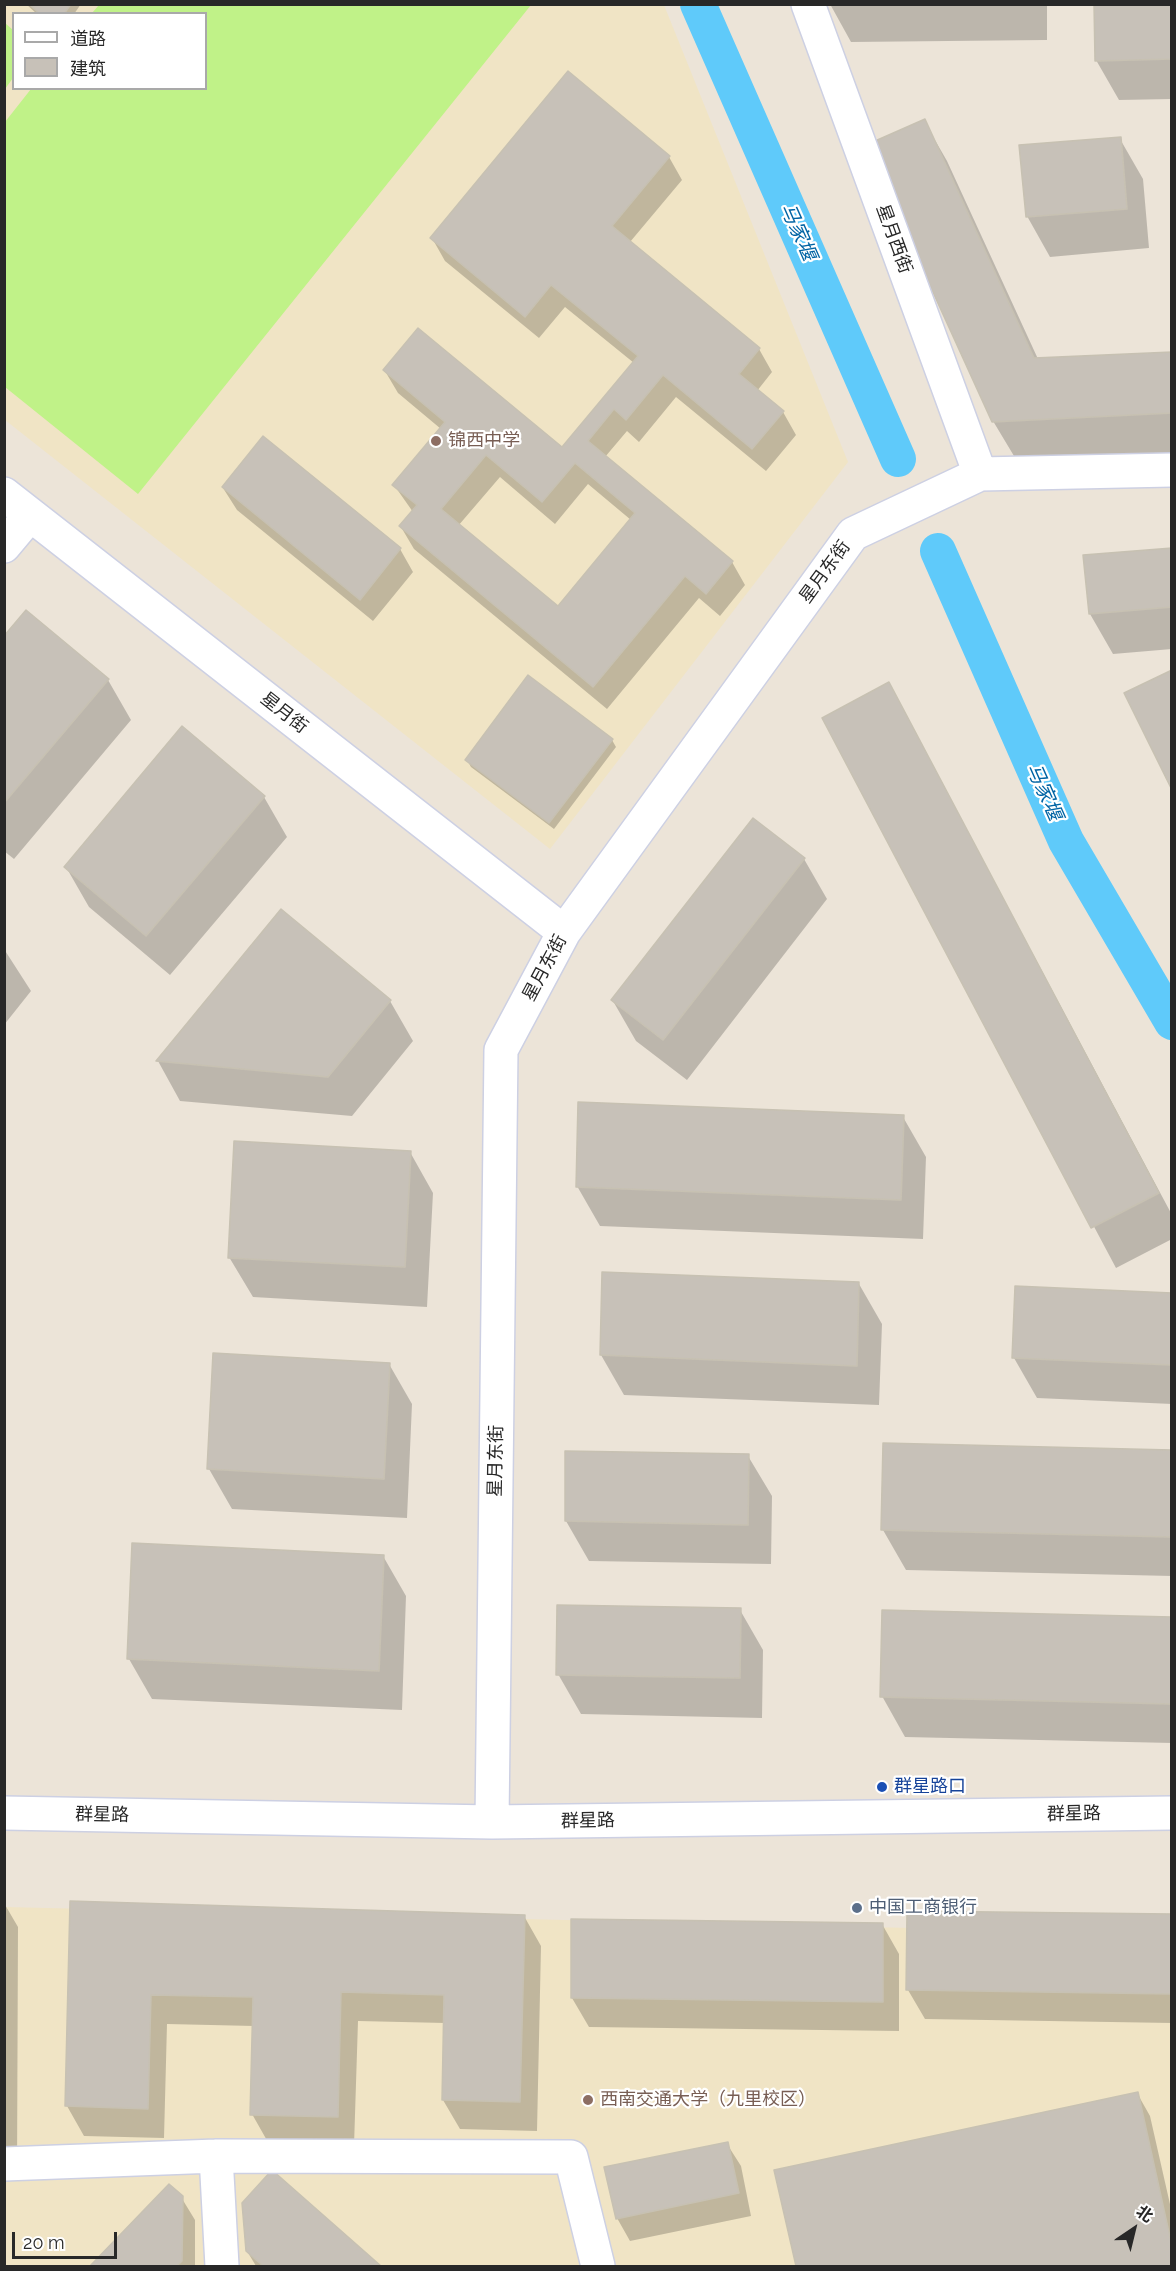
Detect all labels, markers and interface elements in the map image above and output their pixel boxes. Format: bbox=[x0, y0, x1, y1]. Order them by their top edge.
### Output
legend bbox=[12, 12, 207, 90]
text: 道路 bbox=[70, 28, 106, 49]
text: 建筑 bbox=[70, 58, 106, 79]
water label: 马家堰 bbox=[775, 200, 821, 264]
street label: 星月西街 bbox=[872, 201, 916, 277]
place label: 锦西中学 bbox=[448, 430, 520, 452]
marker: 锦西中学 bbox=[429, 434, 443, 448]
street label: 星月东街 bbox=[795, 537, 855, 607]
street label: 星月街 bbox=[256, 688, 312, 738]
water label: 马家堰 bbox=[1021, 760, 1067, 824]
street label: 星月东街 bbox=[519, 931, 571, 1005]
street label: 星月东街 bbox=[485, 1425, 507, 1497]
place label: 群星路口 bbox=[894, 1776, 966, 1798]
marker: 群星路口 bbox=[875, 1780, 889, 1794]
street label: 群星路 bbox=[1047, 1803, 1101, 1825]
street label: 群星路 bbox=[75, 1804, 129, 1826]
street label: 群星路 bbox=[561, 1810, 615, 1832]
place label: 中国工商银行 bbox=[869, 1897, 977, 1919]
marker: 中国工商银行 bbox=[850, 1901, 864, 1915]
place label: 西南交通大学（九里校区） bbox=[600, 2089, 816, 2111]
marker: 西南交通大学（九里校区） bbox=[581, 2093, 595, 2107]
north arrow bbox=[1104, 2199, 1164, 2259]
text: 北 bbox=[1133, 2201, 1157, 2226]
scale bar bbox=[15, 2220, 120, 2258]
text: 20 m bbox=[23, 2232, 65, 2253]

